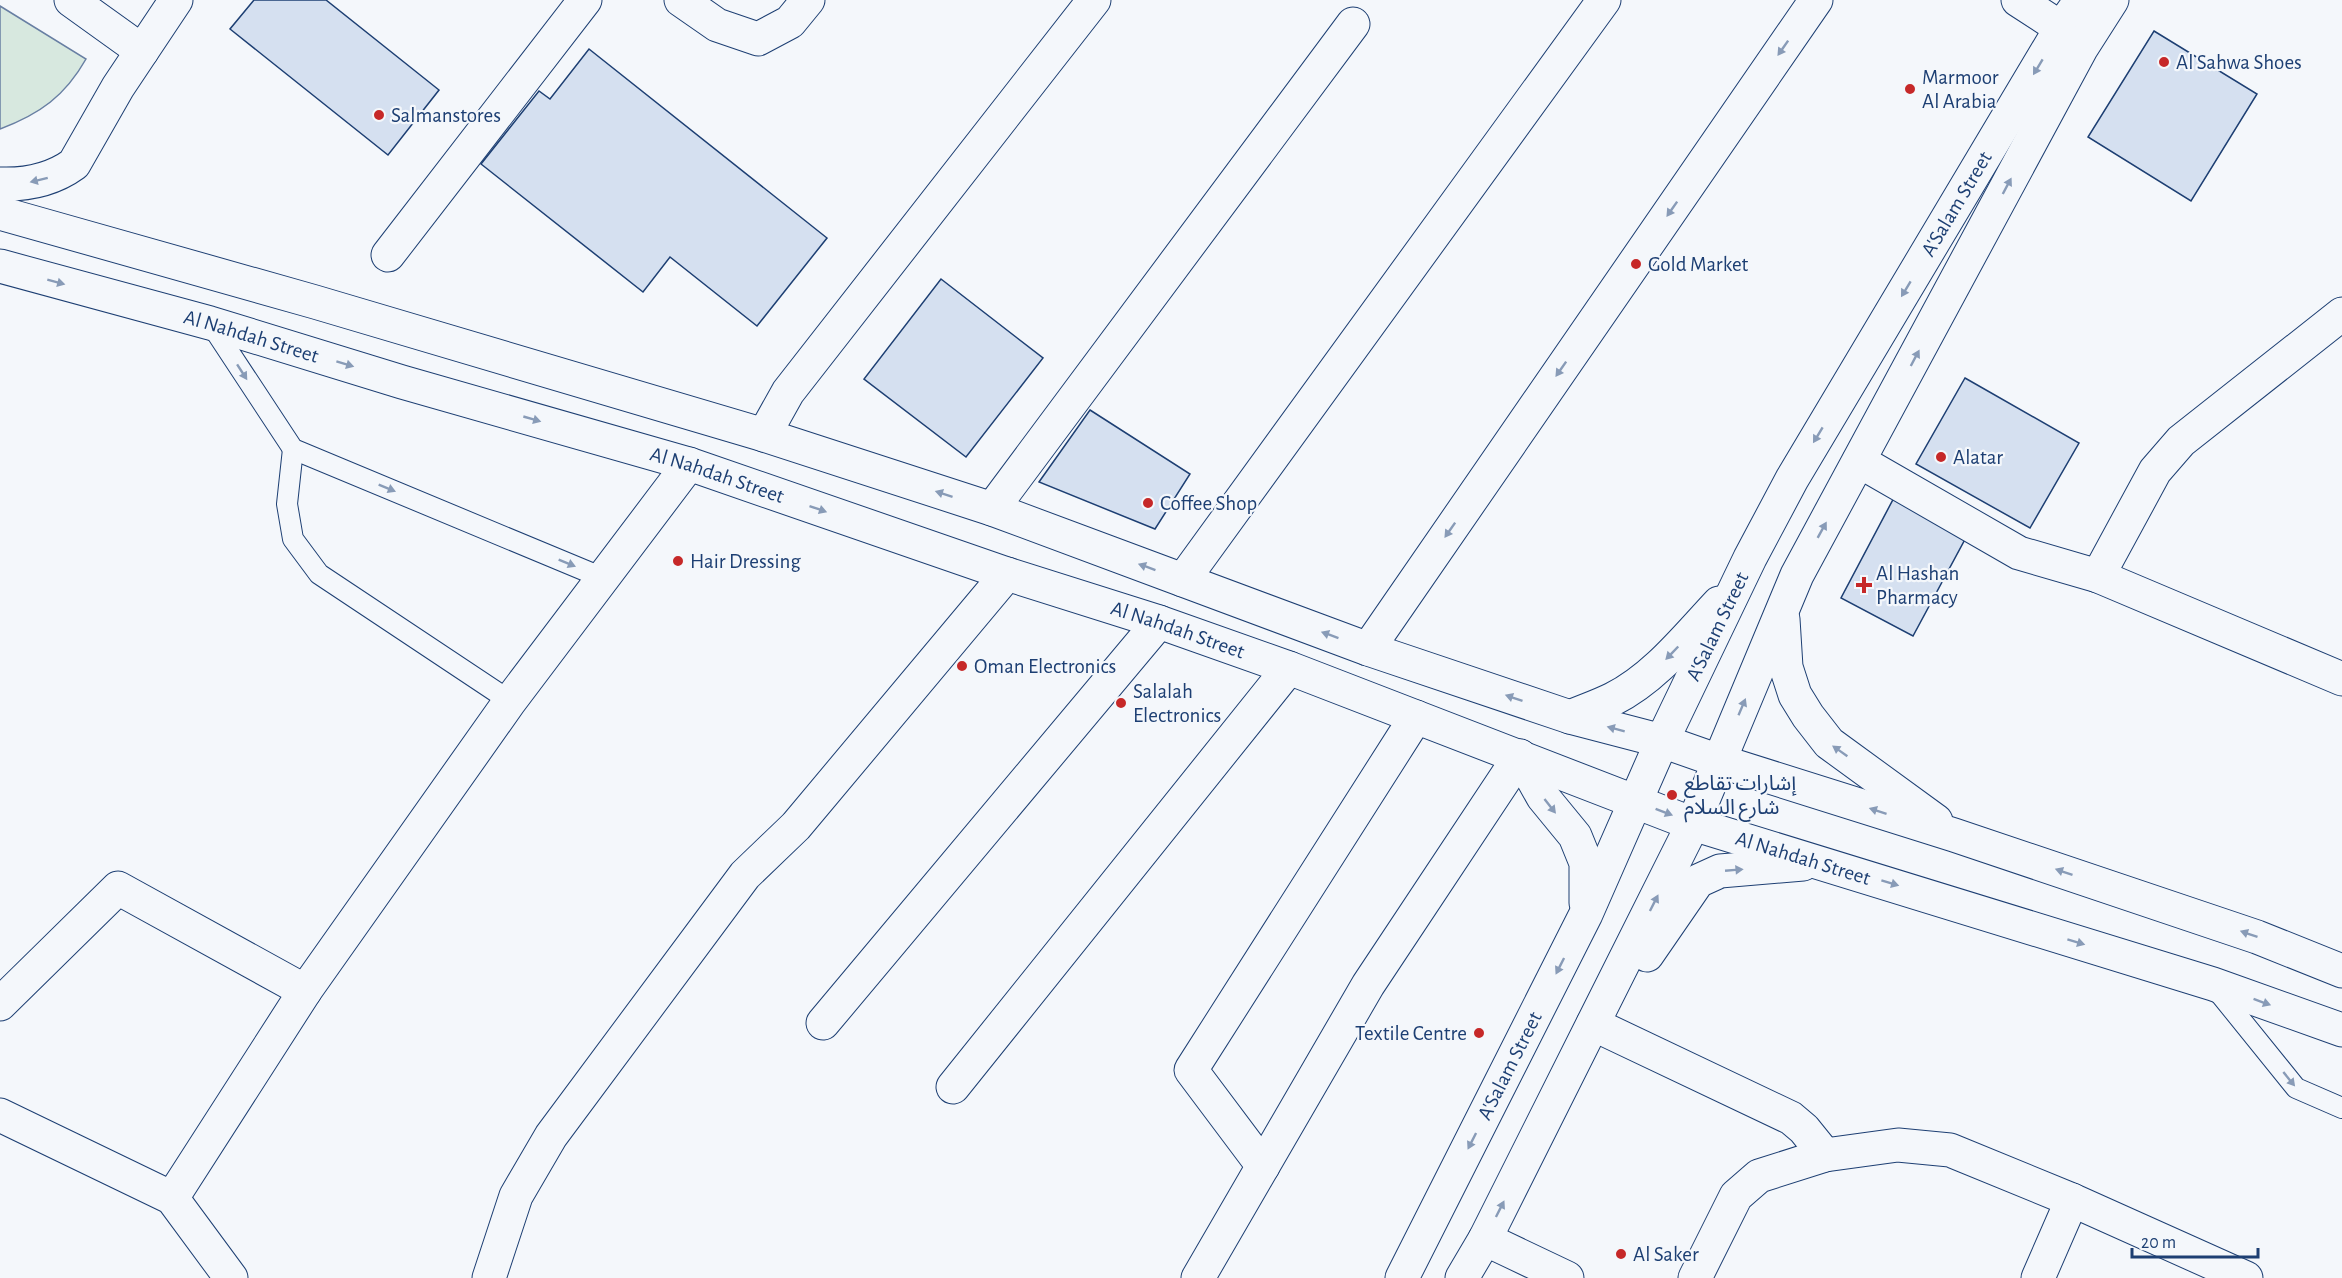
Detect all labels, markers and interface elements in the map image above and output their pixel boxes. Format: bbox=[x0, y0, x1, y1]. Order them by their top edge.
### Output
one-way arrow bbox=[1777, 40, 1789, 56]
place label: Al Sahwa Shoes bbox=[2176, 52, 2302, 73]
marker: Al Sahwa Shoes bbox=[2157, 55, 2171, 69]
one-way arrow bbox=[2033, 59, 2043, 76]
place label: Marmoor Al Arabia bbox=[1922, 67, 1999, 112]
marker: Marmoor Al Arabia bbox=[1903, 82, 1917, 96]
place label: Salmanstores bbox=[391, 105, 501, 126]
marker: Salmanstores bbox=[372, 108, 386, 122]
street label: A'Salam Street bbox=[1917, 148, 1996, 260]
one-way arrow bbox=[30, 176, 48, 186]
one-way arrow bbox=[2002, 178, 2012, 195]
one-way arrow bbox=[1666, 200, 1678, 216]
place label: Gold Market bbox=[1648, 254, 1749, 275]
marker: Gold Market bbox=[1629, 257, 1643, 271]
one-way arrow bbox=[47, 277, 66, 287]
one-way arrow bbox=[1900, 281, 1911, 297]
street label: Al Nahdah Street bbox=[182, 306, 322, 367]
one-way arrow bbox=[1910, 349, 1920, 366]
one-way arrow bbox=[336, 360, 354, 370]
one-way arrow bbox=[1555, 361, 1567, 377]
one-way arrow bbox=[236, 364, 247, 380]
one-way arrow bbox=[523, 415, 541, 424]
one-way arrow bbox=[1813, 427, 1823, 444]
street label: Al Nahdah Street bbox=[648, 443, 787, 507]
place label: Alatar bbox=[1953, 447, 2003, 468]
marker: Alatar bbox=[1934, 450, 1948, 464]
one-way arrow bbox=[378, 484, 396, 494]
one-way arrow bbox=[935, 488, 953, 498]
place label: Coffee Shop bbox=[1160, 493, 1257, 514]
marker: Coffee Shop bbox=[1141, 496, 1155, 510]
one-way arrow bbox=[809, 504, 827, 514]
one-way arrow bbox=[1444, 521, 1456, 537]
one-way arrow bbox=[1817, 521, 1827, 538]
place label: Hair Dressing bbox=[690, 551, 801, 572]
marker: Hair Dressing bbox=[671, 554, 685, 568]
one-way arrow bbox=[559, 558, 577, 568]
one-way arrow bbox=[1138, 561, 1156, 571]
place label: Al Hashan Pharmacy bbox=[1876, 563, 1959, 608]
street label: A'Salam Street bbox=[1683, 569, 1753, 684]
marker: Al Hashan Pharmacy bbox=[1857, 578, 1871, 592]
street label: Al Nahdah Street bbox=[1108, 597, 1248, 663]
one-way arrow bbox=[1321, 629, 1339, 639]
one-way arrow bbox=[1665, 645, 1679, 659]
place label: Oman Electronics bbox=[974, 656, 1116, 677]
marker: Oman Electronics bbox=[955, 659, 969, 673]
place label: Salalah Electronics bbox=[1133, 681, 1221, 726]
one-way arrow bbox=[1505, 693, 1523, 702]
marker: Salalah Electronics bbox=[1114, 696, 1128, 710]
one-way arrow bbox=[1738, 698, 1747, 716]
one-way arrow bbox=[1607, 723, 1625, 733]
one-way arrow bbox=[1832, 745, 1848, 757]
place label: إشارات تقاطع شارع السلام bbox=[1684, 773, 1797, 823]
marker: إشارات تقاطع شارع السلام bbox=[1665, 788, 1679, 802]
one-way arrow bbox=[1544, 798, 1557, 814]
one-way arrow bbox=[1869, 806, 1887, 816]
one-way arrow bbox=[1655, 808, 1673, 817]
street label: Al Nahdah Street bbox=[1733, 828, 1873, 889]
one-way arrow bbox=[1725, 865, 1744, 874]
one-way arrow bbox=[2055, 867, 2073, 876]
one-way arrow bbox=[1881, 879, 1899, 888]
one-way arrow bbox=[1649, 894, 1659, 911]
one-way arrow bbox=[2240, 929, 2258, 938]
one-way arrow bbox=[2067, 937, 2085, 947]
one-way arrow bbox=[1555, 958, 1565, 975]
one-way arrow bbox=[2253, 997, 2271, 1007]
street label: A'Salam Street bbox=[1474, 1008, 1546, 1123]
place label: Textile Centre bbox=[1355, 1023, 1467, 1044]
marker: Textile Centre bbox=[1472, 1026, 1486, 1040]
one-way arrow bbox=[2282, 1071, 2295, 1087]
one-way arrow bbox=[1468, 1132, 1477, 1149]
one-way arrow bbox=[1496, 1200, 1505, 1217]
scale bar bbox=[2132, 1221, 2258, 1259]
text: 20 m bbox=[2141, 1234, 2176, 1252]
place label: Al Saker bbox=[1633, 1244, 1699, 1265]
marker: Al Saker bbox=[1614, 1247, 1628, 1261]

